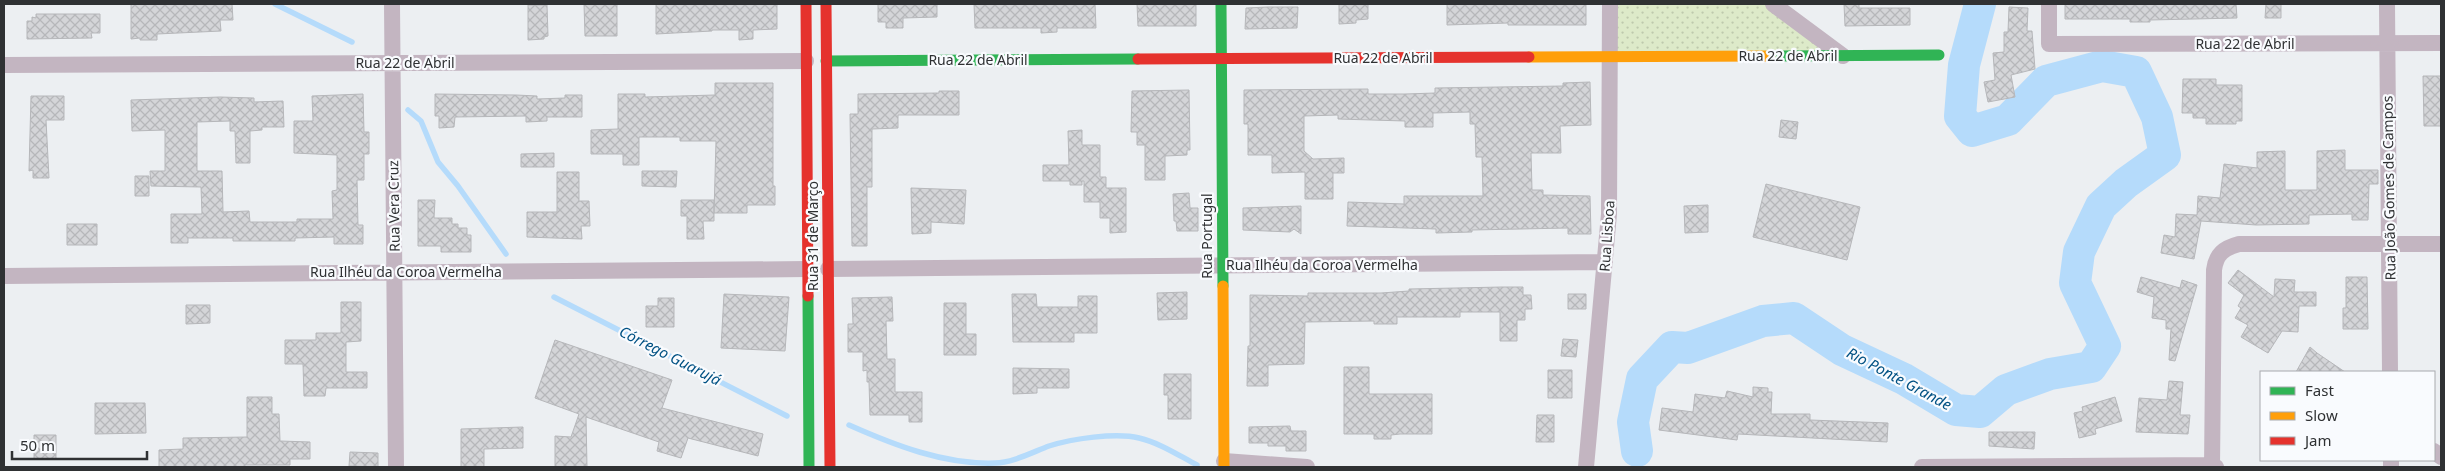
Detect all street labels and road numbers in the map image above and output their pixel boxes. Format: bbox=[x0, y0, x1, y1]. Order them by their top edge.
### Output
street label: Rua 22 de Abril bbox=[2195, 34, 2295, 53]
street label: Rua 22 de Abril bbox=[1738, 46, 1838, 65]
street label: Rua 22 de Abril bbox=[1333, 48, 1433, 67]
street label: Rua 22 de Abril bbox=[928, 50, 1028, 69]
street label: Rua 22 de Abril bbox=[355, 53, 455, 72]
street label: Rua João Gomes de Campos bbox=[2377, 95, 2400, 281]
street label: Rua Vera Cruz bbox=[383, 160, 404, 252]
street label: Rua 31 de Março bbox=[803, 181, 822, 291]
street label: Rua Portugal bbox=[1197, 193, 1216, 279]
street label: Rua Lisboa bbox=[1595, 200, 1618, 272]
street label: Rua Ilhéu da Coroa Vermelha bbox=[1226, 255, 1418, 274]
street label: Rua Ilhéu da Coroa Vermelha bbox=[310, 262, 502, 281]

